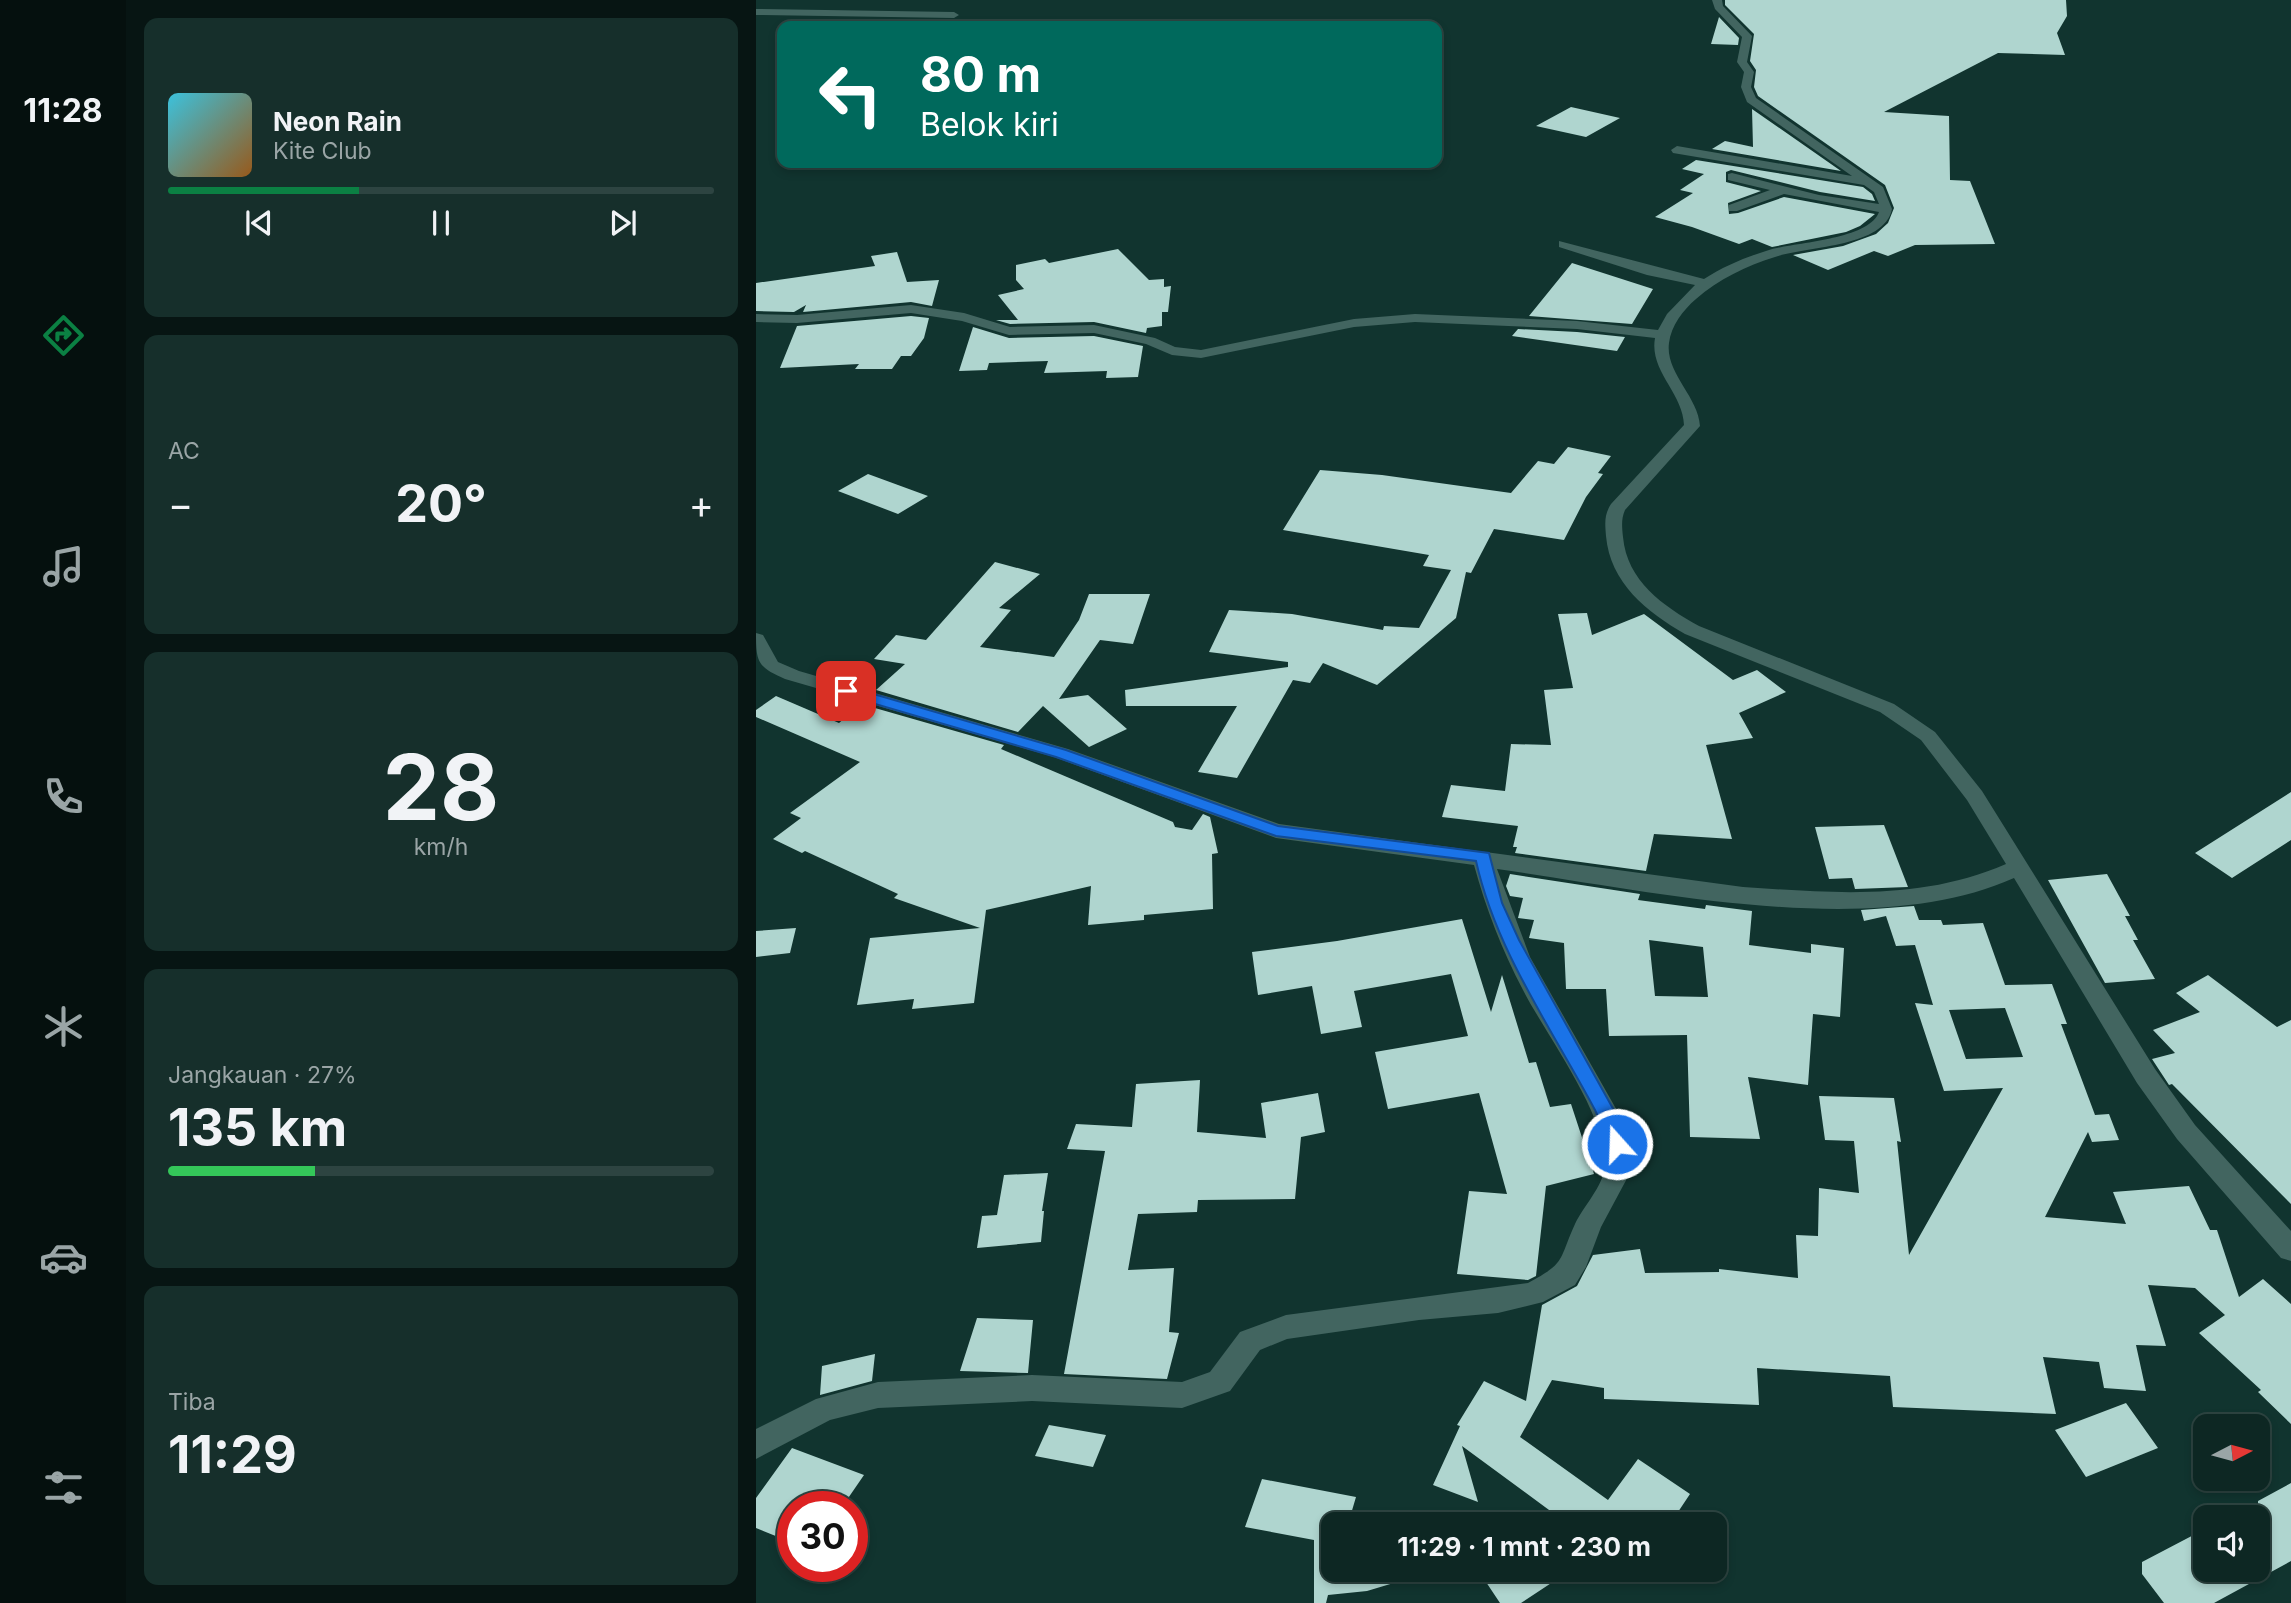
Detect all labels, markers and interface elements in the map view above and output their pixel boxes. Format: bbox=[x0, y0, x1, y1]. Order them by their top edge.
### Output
text: 80 m bbox=[920, 45, 1041, 104]
icon: left bbox=[805, 49, 896, 140]
text: 11:28 bbox=[23, 91, 103, 130]
text: Belok kiri bbox=[920, 105, 1059, 144]
text: Neon Rain bbox=[273, 106, 402, 137]
text: Kite Club bbox=[273, 137, 372, 165]
icon: previous bbox=[240, 204, 278, 242]
icon: pause bbox=[422, 204, 460, 242]
icon: next bbox=[604, 204, 642, 242]
icon: directions bbox=[39, 311, 88, 360]
text: AC bbox=[168, 437, 200, 465]
text: 20° bbox=[395, 472, 487, 535]
text: − bbox=[168, 481, 193, 527]
text: + bbox=[689, 481, 714, 527]
icon: music bbox=[39, 542, 88, 591]
pin bbox=[816, 661, 876, 721]
icon: arrive bbox=[827, 672, 865, 710]
text: 28 bbox=[383, 732, 499, 842]
icon: phone bbox=[39, 772, 88, 821]
text: km/h bbox=[414, 833, 468, 861]
icon: climate bbox=[39, 1002, 88, 1051]
text: Jangkauan · 27% bbox=[168, 1061, 357, 1089]
text: 135 km bbox=[168, 1096, 347, 1159]
position arrow bbox=[1580, 1107, 1654, 1181]
icon: car bbox=[39, 1233, 88, 1282]
text: Tiba bbox=[168, 1388, 216, 1416]
north arrow bbox=[2193, 1414, 2270, 1491]
map controls bbox=[2193, 1414, 2270, 1582]
text: 11:29 bbox=[168, 1423, 297, 1486]
icon: filters bbox=[39, 1463, 88, 1512]
speed limit sign: 30 bbox=[777, 1491, 868, 1582]
button: sound bbox=[2193, 1505, 2270, 1582]
text: 11:29 · 1 mnt · 230 m bbox=[1397, 1531, 1651, 1562]

